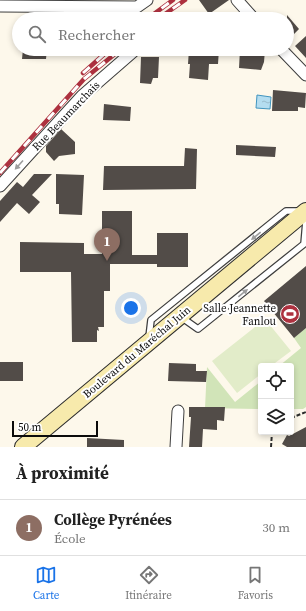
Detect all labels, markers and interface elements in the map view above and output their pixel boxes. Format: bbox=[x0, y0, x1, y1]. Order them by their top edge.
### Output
search box bbox=[12, 12, 294, 56]
icon: search bbox=[26, 23, 48, 45]
text: Rechercher bbox=[58, 24, 135, 45]
street label: Rue Beaumarchais bbox=[29, 78, 103, 154]
one-way arrow bbox=[14, 160, 24, 170]
pin: 1 bbox=[94, 228, 120, 261]
one-way arrow bbox=[250, 232, 261, 240]
one-way arrow bbox=[238, 288, 249, 297]
your location bbox=[121, 298, 141, 318]
place label: Salle Jeannette Fanlou bbox=[203, 301, 277, 329]
street label: Boulevard du Maréchal Juin bbox=[80, 302, 194, 402]
sports icon: Salle Jeannette Fanlou bbox=[279, 303, 301, 325]
map controls bbox=[258, 363, 294, 435]
button: locate bbox=[258, 363, 294, 399]
button: layers bbox=[258, 399, 294, 435]
scale bar bbox=[12, 419, 98, 438]
text: 50 m bbox=[18, 420, 41, 435]
text: À proximité bbox=[16, 461, 109, 485]
text: Collège Pyrénées bbox=[54, 509, 172, 530]
text: 1 bbox=[25, 519, 33, 536]
text: 30 m bbox=[262, 519, 290, 536]
text: École bbox=[54, 530, 86, 547]
tab: Carte bbox=[33, 564, 59, 603]
tab: Itinéraire bbox=[125, 564, 172, 603]
tab: Favoris bbox=[238, 564, 273, 603]

